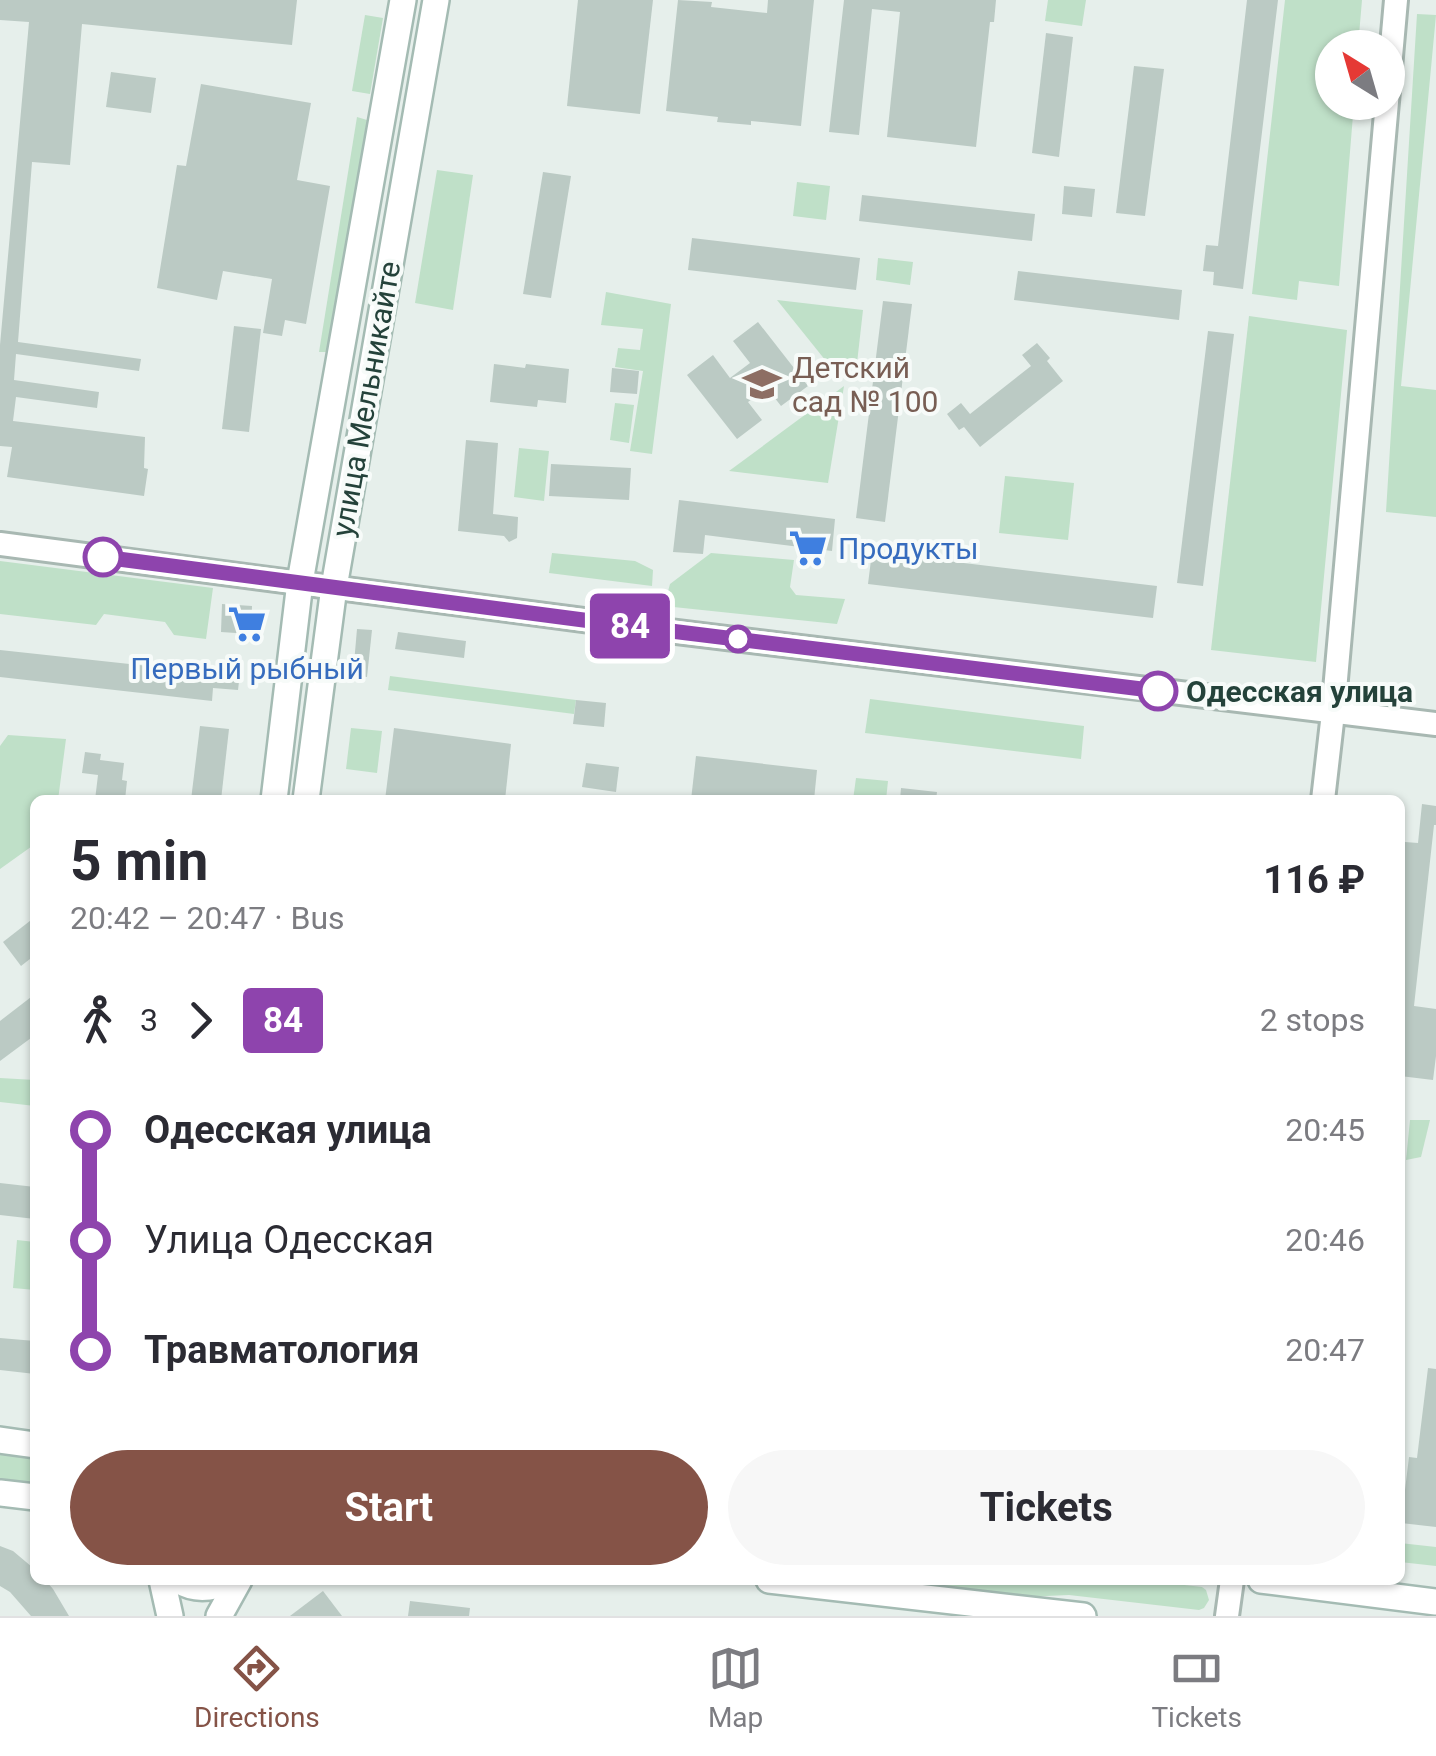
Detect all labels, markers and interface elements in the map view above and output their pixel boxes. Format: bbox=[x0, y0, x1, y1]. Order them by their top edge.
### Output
north arrow bbox=[1315, 30, 1405, 120]
map controls bbox=[1315, 30, 1405, 120]
street label: улица Мельникайте bbox=[325, 259, 407, 539]
place label: Детский сад № 100 bbox=[792, 350, 938, 419]
school or university icon: Детский сад № 100 bbox=[741, 363, 783, 405]
supermarket icon: Продукты bbox=[787, 527, 829, 569]
place label: Продукты bbox=[838, 531, 979, 566]
unlabelled marker bbox=[84, 538, 122, 576]
line badge: 84 bbox=[585, 594, 675, 658]
supermarket icon: Первый рыбный bbox=[226, 603, 268, 645]
text: 84 bbox=[610, 606, 650, 647]
unlabelled marker bbox=[725, 626, 751, 652]
place label: Первый рыбный bbox=[130, 651, 364, 686]
marker: Одесская улица bbox=[1139, 672, 1177, 710]
place label: Одесская улица bbox=[1186, 674, 1413, 709]
text: 5 min bbox=[70, 829, 208, 893]
text: 116 ₽ bbox=[1263, 858, 1365, 902]
text: 20:42 – 20:47 · Bus bbox=[70, 899, 345, 937]
icon: walk bbox=[70, 993, 125, 1048]
icon: forward bbox=[173, 993, 228, 1048]
text: 84 bbox=[263, 1000, 303, 1041]
text: 3 bbox=[140, 1001, 158, 1039]
text: 2 stops bbox=[1260, 1001, 1365, 1039]
text: Одесская улица bbox=[144, 1108, 432, 1152]
text: 20:45 bbox=[1285, 1111, 1365, 1149]
text: Улица Одесская bbox=[144, 1218, 434, 1262]
text: 20:46 bbox=[1285, 1221, 1365, 1259]
text: Травматология bbox=[144, 1328, 420, 1372]
text: 20:47 bbox=[1285, 1331, 1365, 1369]
button: Start bbox=[70, 1450, 708, 1565]
button: Tickets bbox=[728, 1450, 1365, 1565]
tab: Directions bbox=[194, 1641, 320, 1734]
tab: Map bbox=[708, 1641, 763, 1734]
tab: Tickets bbox=[1151, 1641, 1242, 1734]

